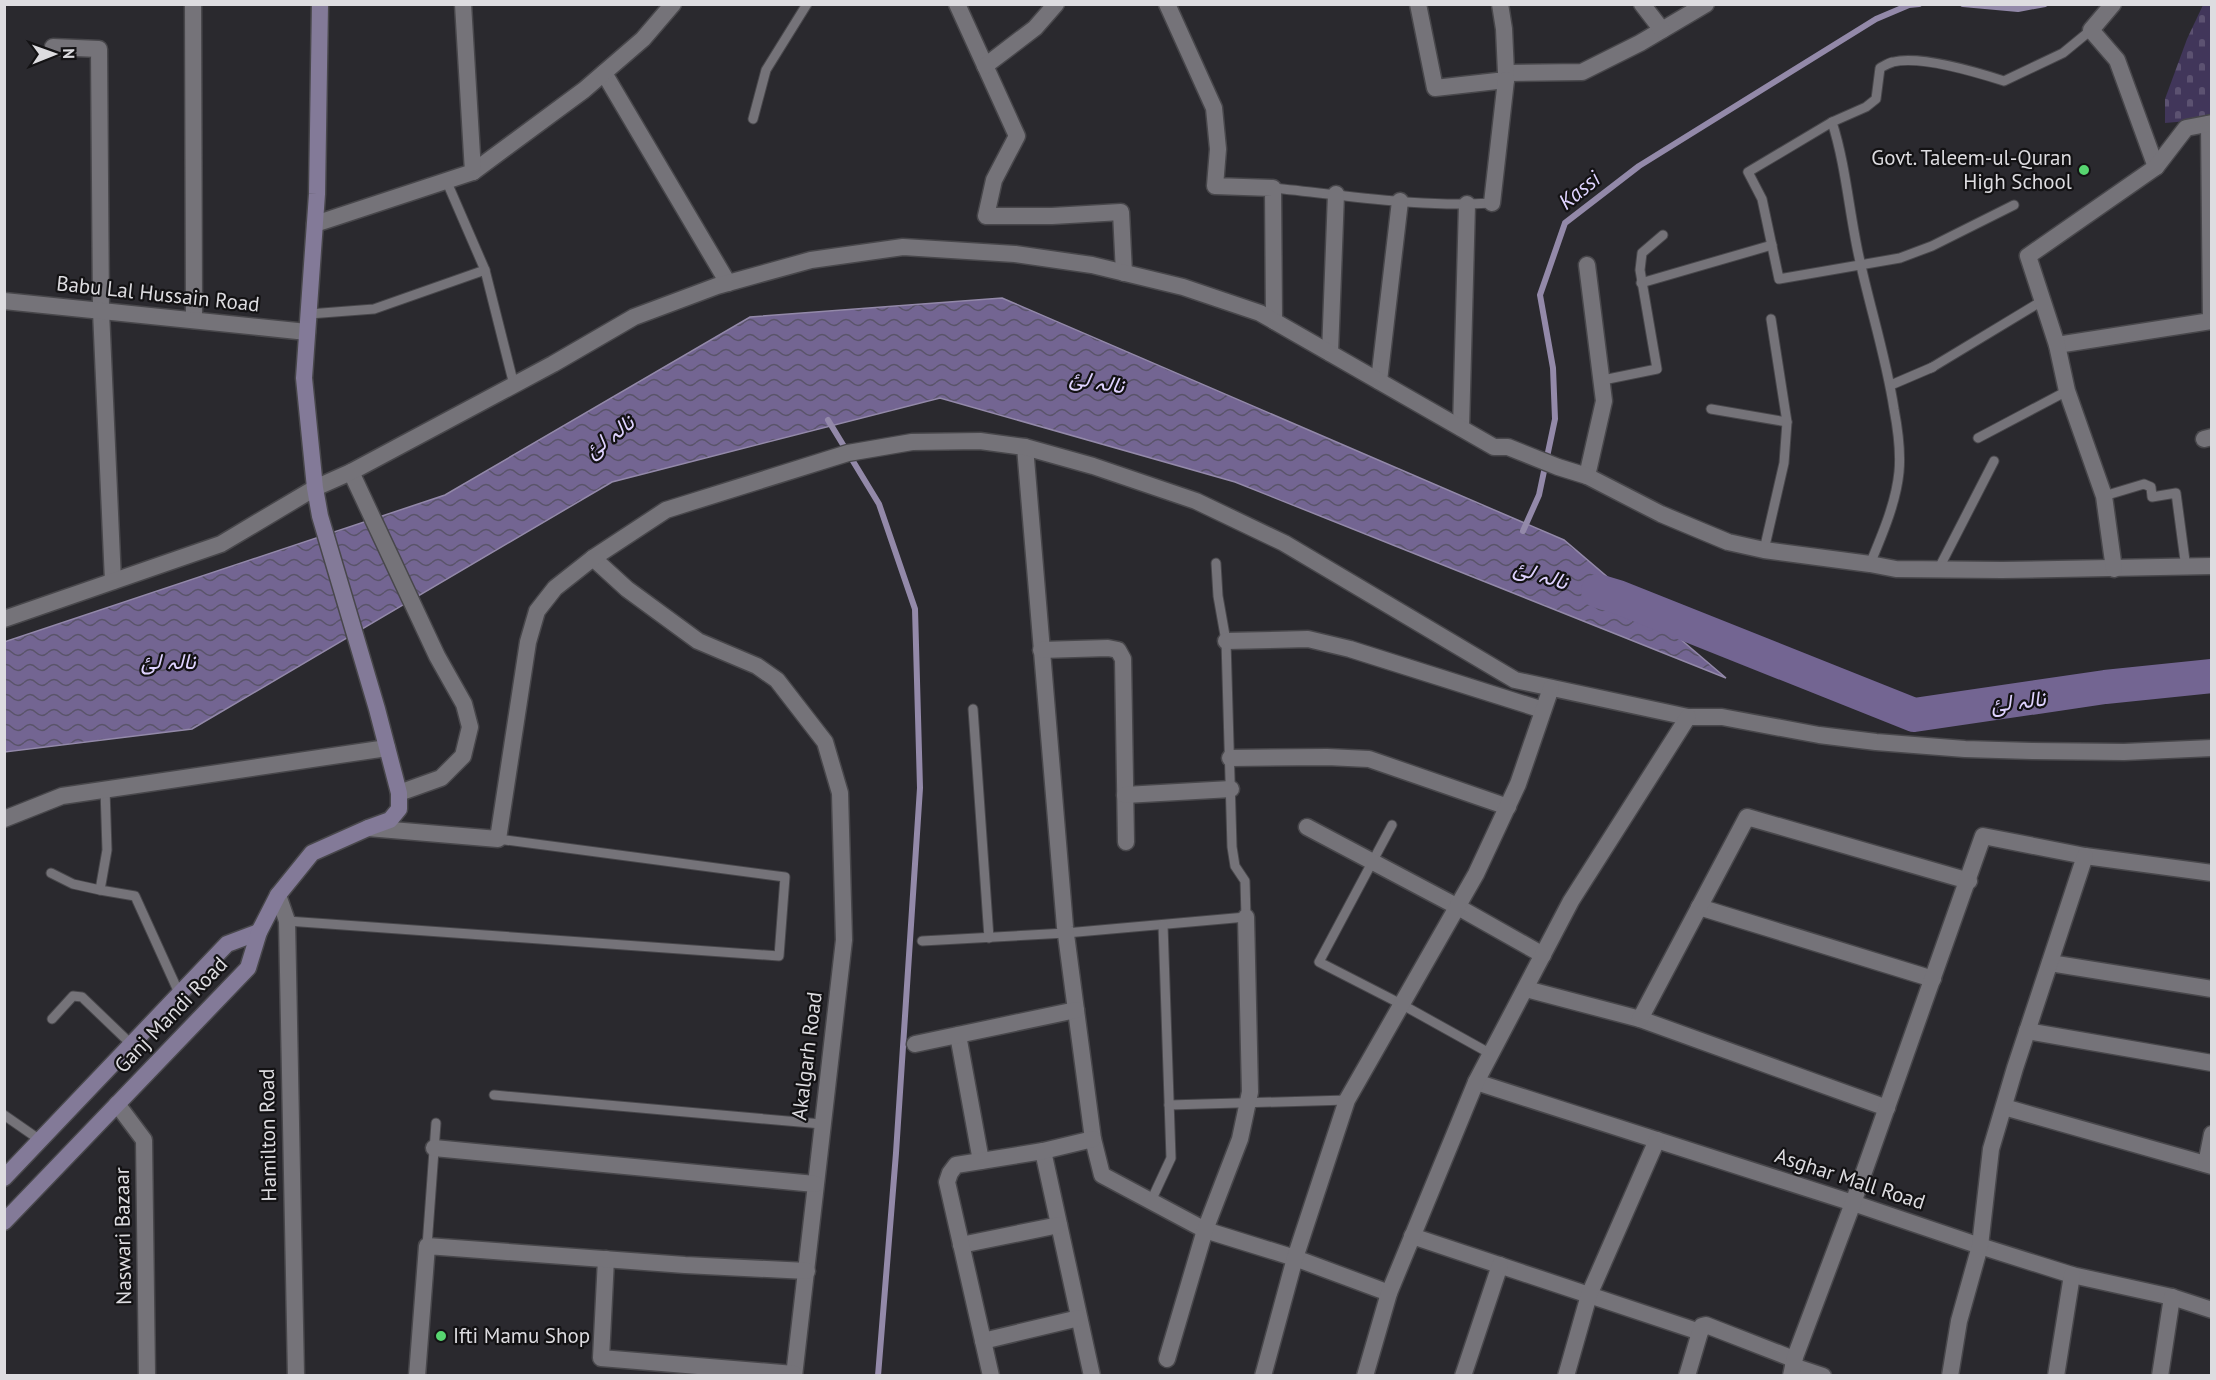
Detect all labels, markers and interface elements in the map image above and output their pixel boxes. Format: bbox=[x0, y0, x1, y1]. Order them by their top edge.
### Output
north arrow bbox=[24, 24, 84, 84]
text: N bbox=[59, 48, 79, 59]
place label: Govt. Taleem-ul-Quran High School bbox=[1871, 144, 2072, 195]
marker: Govt. Taleem-ul-Quran High School bbox=[2077, 163, 2091, 177]
water label: Kassi bbox=[1552, 164, 1607, 215]
street label: Babu Lal Hussain Road bbox=[55, 269, 261, 318]
water label: نالہ لئ bbox=[1067, 362, 1128, 400]
water label: نالہ لئ bbox=[579, 407, 641, 464]
water label: نالہ لئ bbox=[1511, 553, 1573, 596]
water label: نالہ لئ bbox=[140, 647, 197, 675]
water label: نالہ لئ bbox=[1989, 684, 2049, 718]
street label: Ganj Mandi Road bbox=[108, 951, 233, 1079]
street label: Akalgarh Road bbox=[785, 990, 828, 1122]
street label: Hamilton Road bbox=[253, 1068, 282, 1202]
street label: Asghar Mall Road bbox=[1772, 1142, 1929, 1216]
street label: Naswari Bazaar bbox=[108, 1167, 137, 1305]
place label: Ifti Mamu Shop bbox=[453, 1322, 590, 1349]
marker: Ifti Mamu Shop bbox=[434, 1329, 448, 1343]

